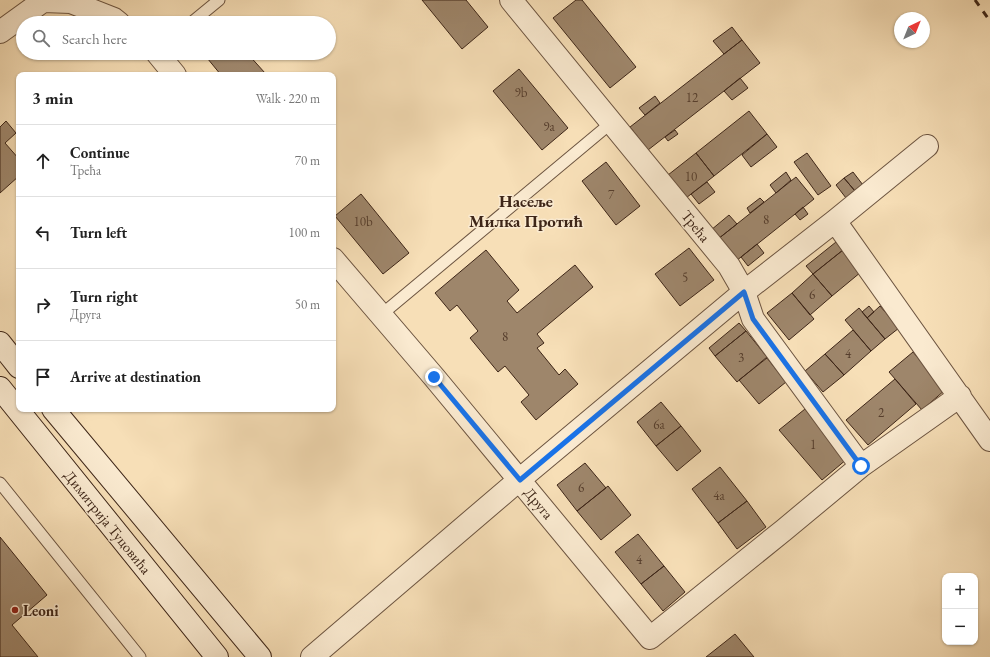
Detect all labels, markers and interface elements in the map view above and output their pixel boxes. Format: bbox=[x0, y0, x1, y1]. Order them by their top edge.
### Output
north arrow bbox=[894, 12, 930, 48]
search box bbox=[16, 16, 336, 60]
icon: search bbox=[30, 27, 52, 49]
text: Search here bbox=[62, 29, 127, 48]
house number: 9b bbox=[515, 84, 528, 101]
text: 3 min bbox=[32, 87, 73, 109]
house number: 12 bbox=[686, 89, 699, 106]
text: Walk · 220 m bbox=[256, 90, 320, 107]
house number: 9a bbox=[543, 118, 556, 135]
text: Continue bbox=[70, 143, 130, 162]
icon: ahead bbox=[32, 150, 54, 172]
text: 70 m bbox=[295, 152, 320, 169]
text: Трећа bbox=[70, 162, 101, 179]
house number: 10 bbox=[685, 168, 697, 185]
house number: 7 bbox=[608, 186, 615, 203]
district label: Насеље Милка Протић bbox=[469, 190, 584, 232]
street label: Трећа bbox=[677, 206, 715, 246]
house number: 8 bbox=[763, 211, 769, 228]
house number: 10b bbox=[353, 213, 373, 230]
icon: left bbox=[32, 222, 54, 244]
text: Turn left bbox=[70, 223, 127, 242]
text: 100 m bbox=[289, 224, 320, 241]
house number: 5 bbox=[682, 269, 688, 286]
house number: 6 bbox=[809, 286, 815, 303]
text: Turn right bbox=[70, 287, 138, 306]
icon: right bbox=[32, 294, 54, 316]
text: 50 m bbox=[295, 296, 320, 313]
text: Друга bbox=[70, 306, 101, 323]
house number: 8 bbox=[502, 328, 508, 345]
house number: 4 bbox=[845, 345, 852, 362]
house number: 3 bbox=[738, 349, 744, 366]
icon: arrive bbox=[32, 366, 54, 388]
text: Arrive at destination bbox=[70, 367, 201, 386]
route end bbox=[425, 368, 443, 386]
house number: 2 bbox=[878, 404, 885, 421]
house number: 6a bbox=[653, 416, 666, 433]
house number: 1 bbox=[810, 436, 816, 453]
route start bbox=[852, 457, 870, 475]
street label: Димитрија Туцовића bbox=[60, 466, 156, 578]
house number: 6 bbox=[578, 479, 584, 496]
street label: Друга bbox=[520, 483, 558, 523]
house number: 4a bbox=[713, 487, 726, 504]
house number: 4 bbox=[636, 551, 643, 568]
map controls bbox=[942, 573, 978, 645]
button: + bbox=[942, 573, 978, 609]
place label: Leoni bbox=[23, 601, 59, 620]
marker: Leoni bbox=[10, 605, 20, 615]
button: − bbox=[942, 609, 978, 645]

